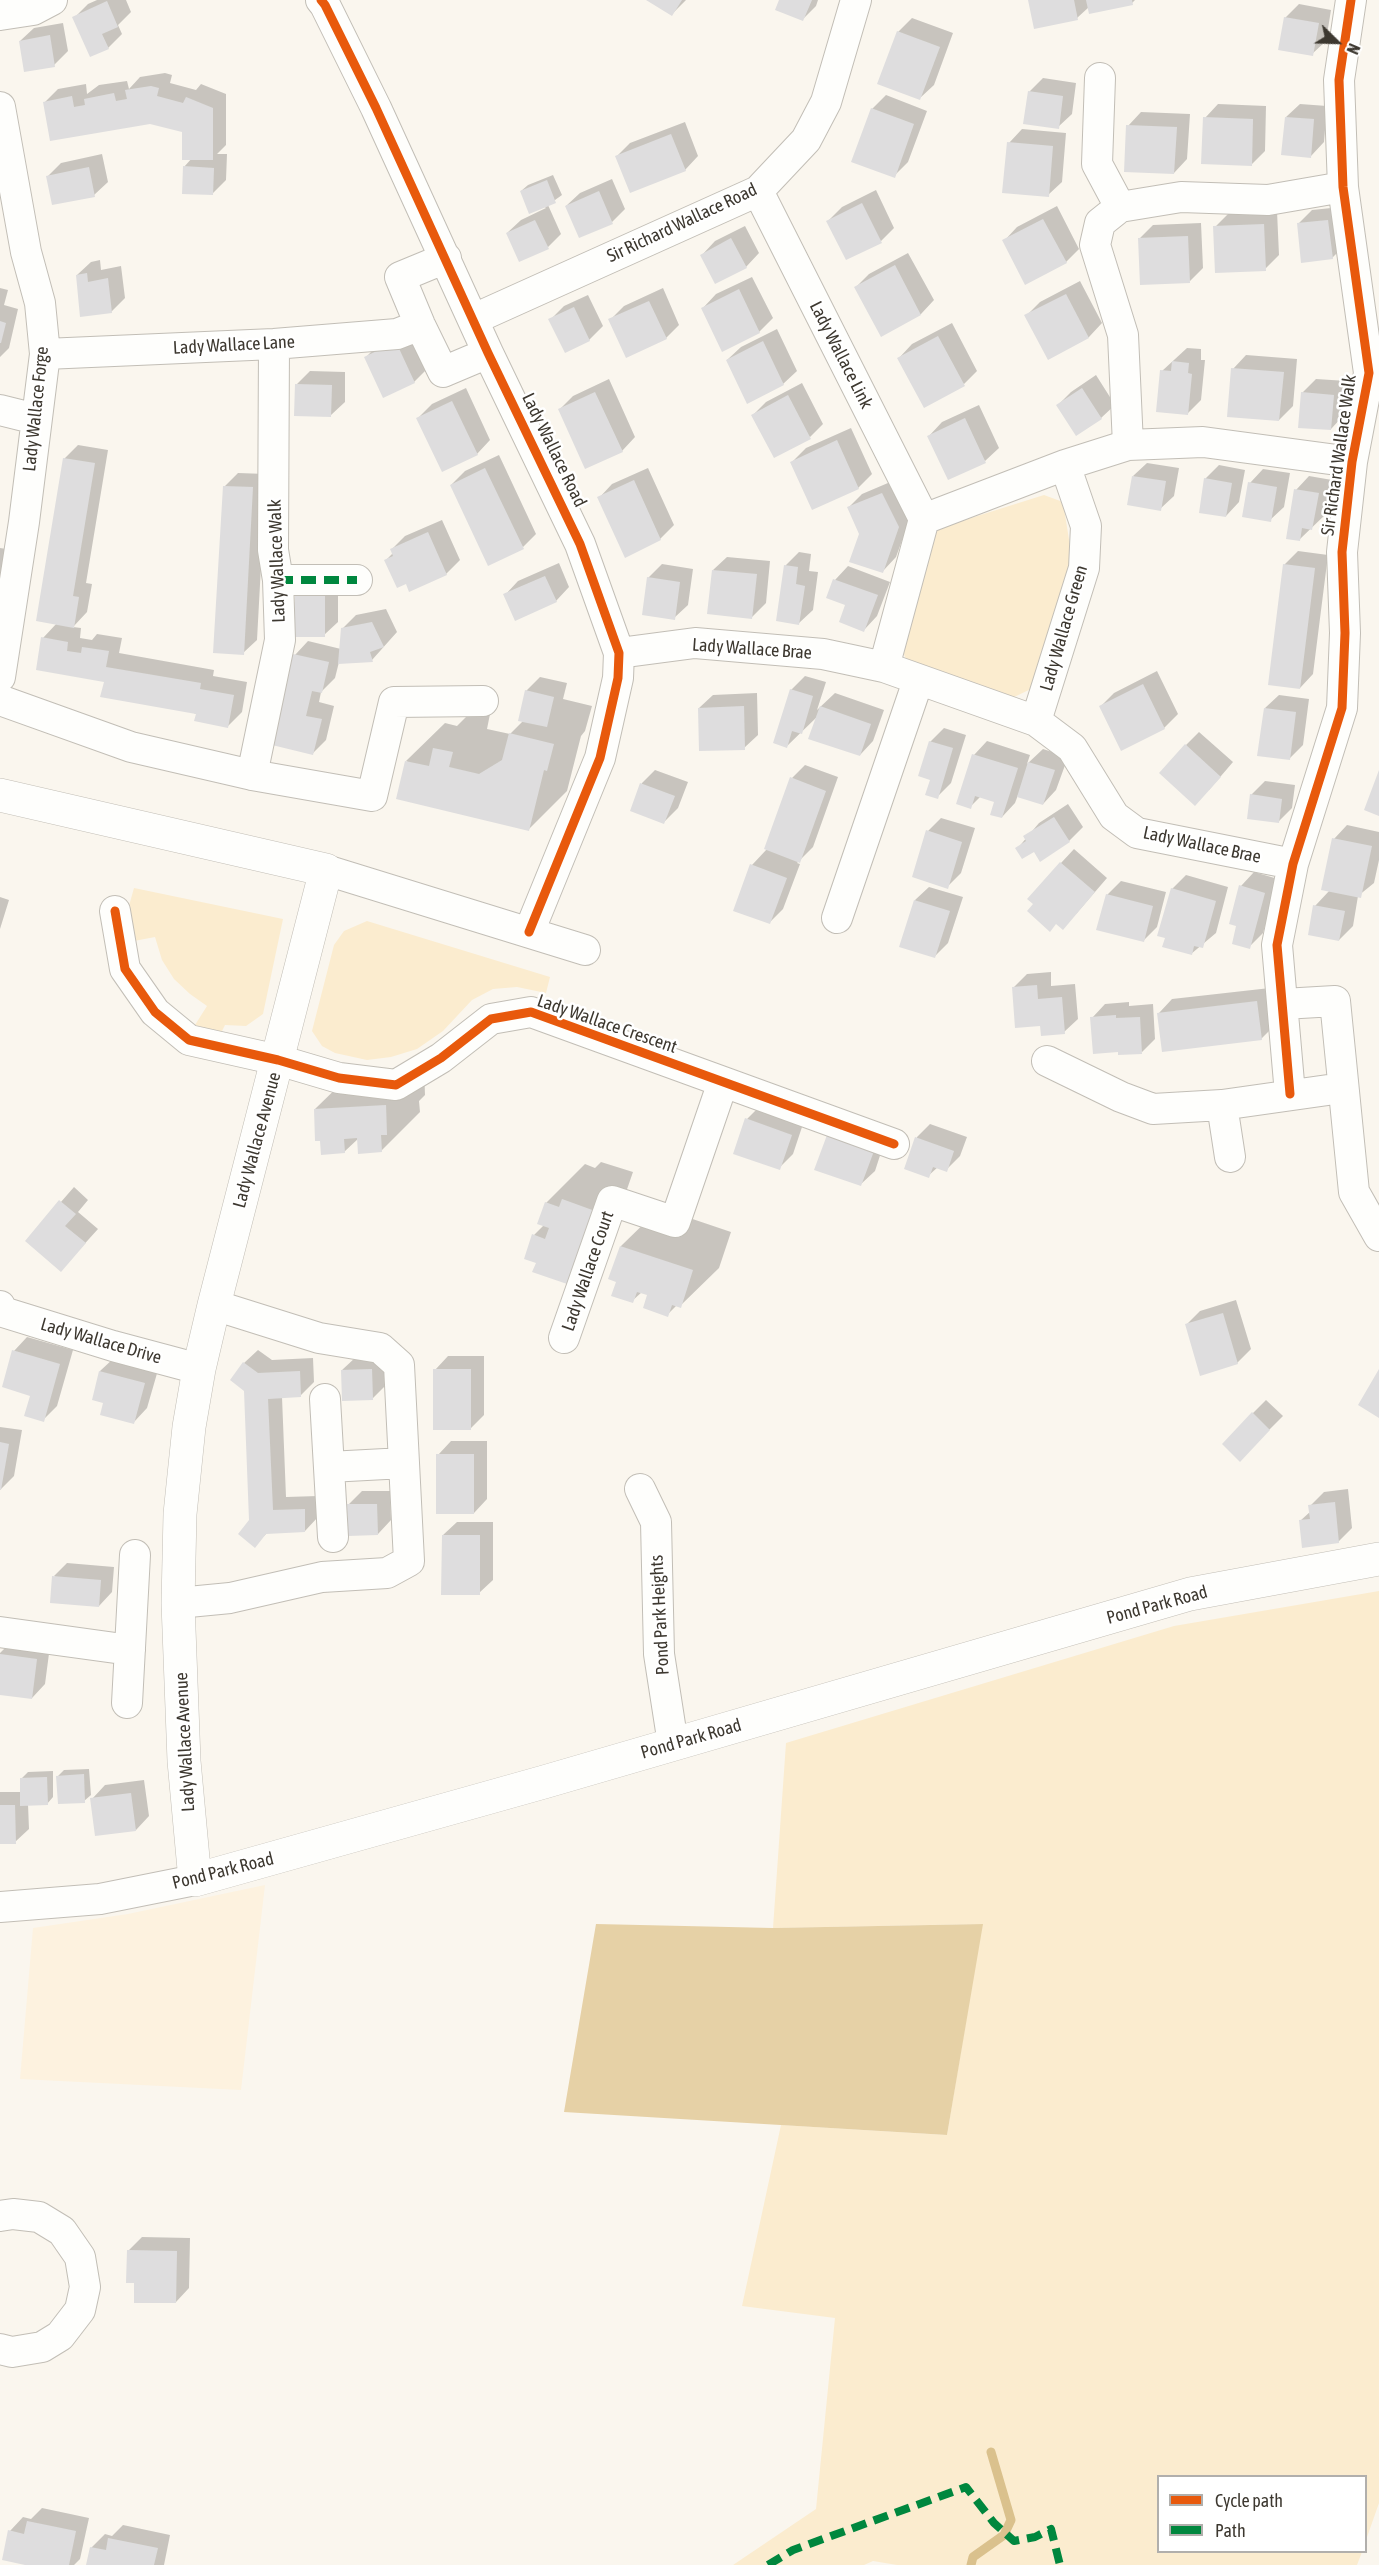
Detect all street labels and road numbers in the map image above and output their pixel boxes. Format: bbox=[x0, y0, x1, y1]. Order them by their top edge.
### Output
street label: Sir Richard Wallace Road bbox=[604, 179, 760, 267]
street label: Lady Wallace Link bbox=[805, 298, 877, 412]
street label: Lady Wallace Lane bbox=[172, 331, 296, 359]
street label: Lady Wallace Forge bbox=[19, 345, 53, 473]
street label: Sir Richard Wallace Walk bbox=[1317, 373, 1361, 537]
street label: Lady Wallace Road bbox=[517, 389, 591, 511]
street label: Lady Wallace Walk bbox=[264, 499, 290, 623]
street label: Lady Wallace Green bbox=[1036, 563, 1092, 693]
street label: Lady Wallace Brae bbox=[691, 634, 813, 664]
street label: Lady Wallace Brae bbox=[1141, 822, 1263, 868]
street label: Lady Wallace Crescent bbox=[534, 990, 680, 1058]
street label: Lady Wallace Avenue bbox=[228, 1070, 286, 1210]
street label: Lady Wallace Court bbox=[557, 1208, 619, 1334]
street label: Lady Wallace Drive bbox=[38, 1313, 164, 1369]
street label: Pond Park Heights bbox=[646, 1554, 674, 1676]
street label: Pond Park Road bbox=[1104, 1581, 1210, 1629]
street label: Lady Wallace Avenue bbox=[171, 1672, 199, 1812]
street label: Pond Park Road bbox=[638, 1714, 744, 1764]
street label: Pond Park Road bbox=[170, 1848, 276, 1894]

